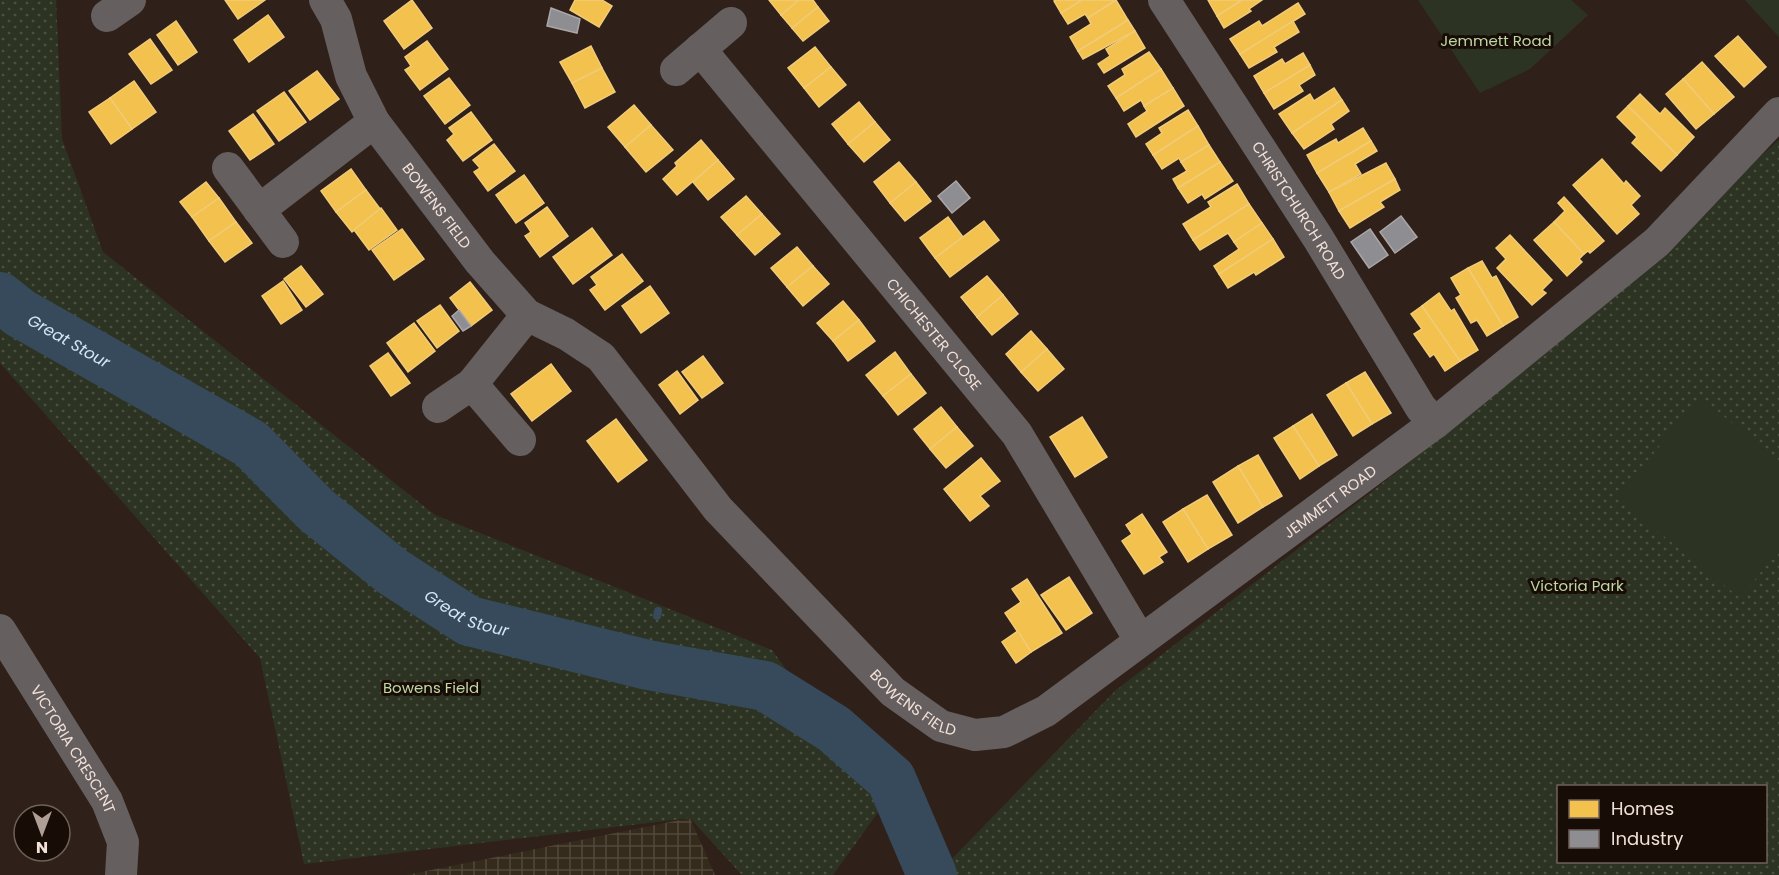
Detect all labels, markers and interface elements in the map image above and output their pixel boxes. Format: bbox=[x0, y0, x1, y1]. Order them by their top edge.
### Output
park label: Jemmett Road bbox=[1440, 30, 1552, 51]
street label: CHRISTCHURCH ROAD bbox=[1247, 137, 1351, 284]
street label: BOWENS FIELD bbox=[398, 158, 477, 253]
street label: CHICHESTER CLOSE bbox=[882, 273, 987, 394]
water label: Great Stour bbox=[24, 308, 115, 374]
street label: JEMMETT ROAD bbox=[1279, 460, 1380, 543]
park label: Victoria Park bbox=[1530, 575, 1624, 596]
water label: Great Stour bbox=[420, 584, 512, 642]
street label: BOWENS FIELD bbox=[866, 664, 959, 740]
park label: Bowens Field bbox=[383, 677, 479, 698]
street label: VICTORIA CRESCENT bbox=[26, 681, 121, 816]
legend bbox=[1557, 785, 1767, 863]
text: Homes bbox=[1611, 796, 1674, 821]
north arrow bbox=[12, 803, 72, 863]
text: Industry bbox=[1611, 826, 1683, 851]
text: N bbox=[36, 836, 48, 859]

